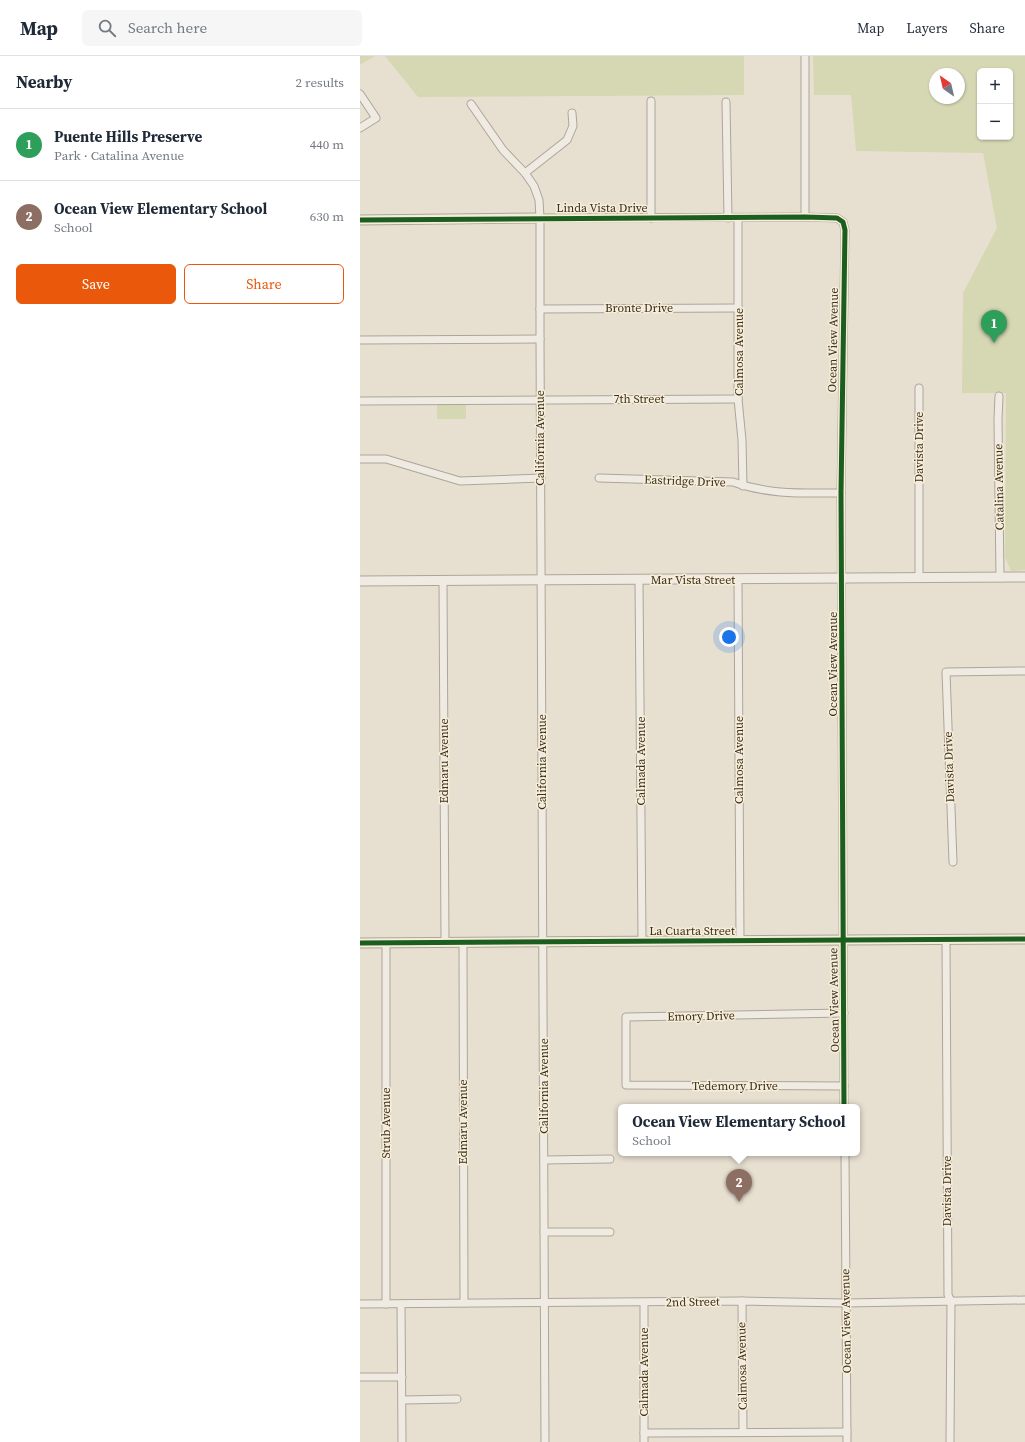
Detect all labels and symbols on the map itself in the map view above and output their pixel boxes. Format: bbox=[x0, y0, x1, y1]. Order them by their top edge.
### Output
north arrow bbox=[929, 68, 965, 104]
street label: Linda Vista Drive bbox=[556, 200, 648, 216]
street label: Ocean View Avenue bbox=[824, 287, 842, 393]
street label: Bronte Drive bbox=[605, 300, 673, 316]
street label: Calmosa Avenue bbox=[731, 308, 747, 396]
pin: 1 bbox=[981, 310, 1007, 343]
street label: California Avenue bbox=[532, 390, 548, 486]
street label: 7th Street bbox=[614, 391, 665, 407]
street label: Davista Drive bbox=[911, 412, 927, 482]
street label: Catalina Avenue bbox=[990, 444, 1008, 530]
street label: Eastridge Drive bbox=[644, 472, 726, 490]
street label: Mar Vista Street bbox=[651, 572, 735, 588]
street label: Ocean View Avenue bbox=[825, 612, 841, 716]
your location bbox=[719, 627, 739, 647]
street label: California Avenue bbox=[534, 714, 550, 810]
street label: Calmada Avenue bbox=[633, 716, 649, 806]
street label: Calmosa Avenue bbox=[731, 716, 747, 804]
street label: Edmaru Avenue bbox=[436, 718, 452, 804]
street label: Davista Drive bbox=[940, 731, 958, 803]
street label: La Cuarta Street bbox=[649, 923, 735, 939]
street label: Ocean View Avenue bbox=[825, 947, 843, 1053]
street label: Emory Drive bbox=[667, 1007, 735, 1025]
street label: California Avenue bbox=[536, 1038, 552, 1134]
street label: Tedemory Drive bbox=[692, 1078, 778, 1094]
street label: Edmaru Avenue bbox=[455, 1079, 471, 1165]
street label: Strub Avenue bbox=[378, 1087, 394, 1159]
street label: Davista Drive bbox=[939, 1156, 955, 1226]
pin: 2 bbox=[726, 1169, 752, 1202]
street label: Ocean View Avenue bbox=[837, 1268, 855, 1374]
street label: 2nd Street bbox=[666, 1294, 720, 1310]
street label: Calmosa Avenue bbox=[733, 1322, 751, 1410]
street label: Calmada Avenue bbox=[636, 1327, 652, 1417]

